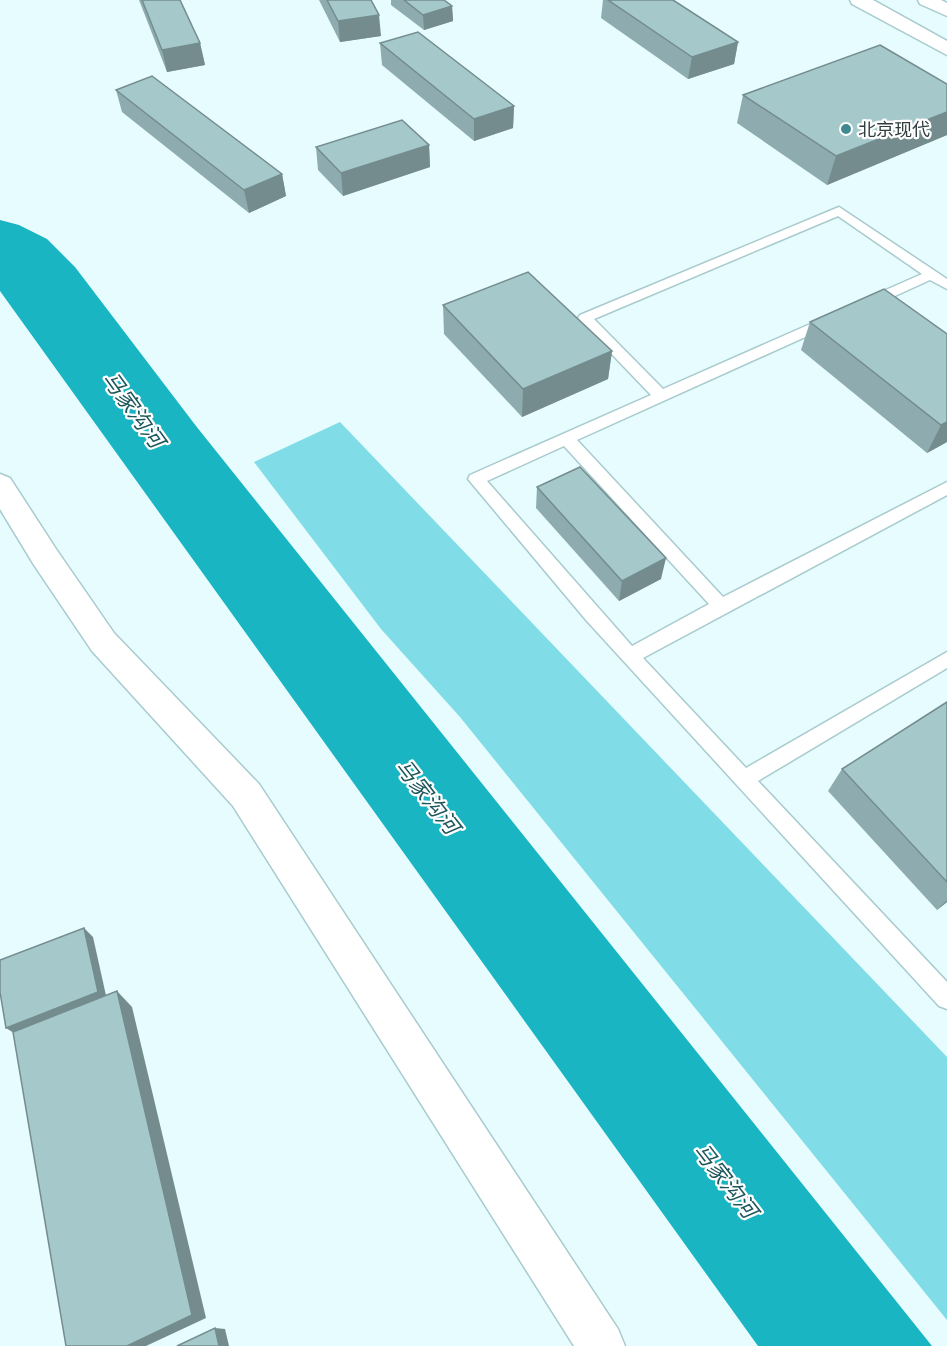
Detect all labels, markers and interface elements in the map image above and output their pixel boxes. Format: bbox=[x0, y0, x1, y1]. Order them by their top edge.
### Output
place label: 北京现代 bbox=[858, 118, 930, 140]
marker: 北京现代 bbox=[839, 122, 853, 136]
water label: 马家沟河 bbox=[97, 365, 173, 456]
water label: 马家沟河 bbox=[390, 753, 468, 842]
water label: 马家沟河 bbox=[688, 1137, 766, 1226]

